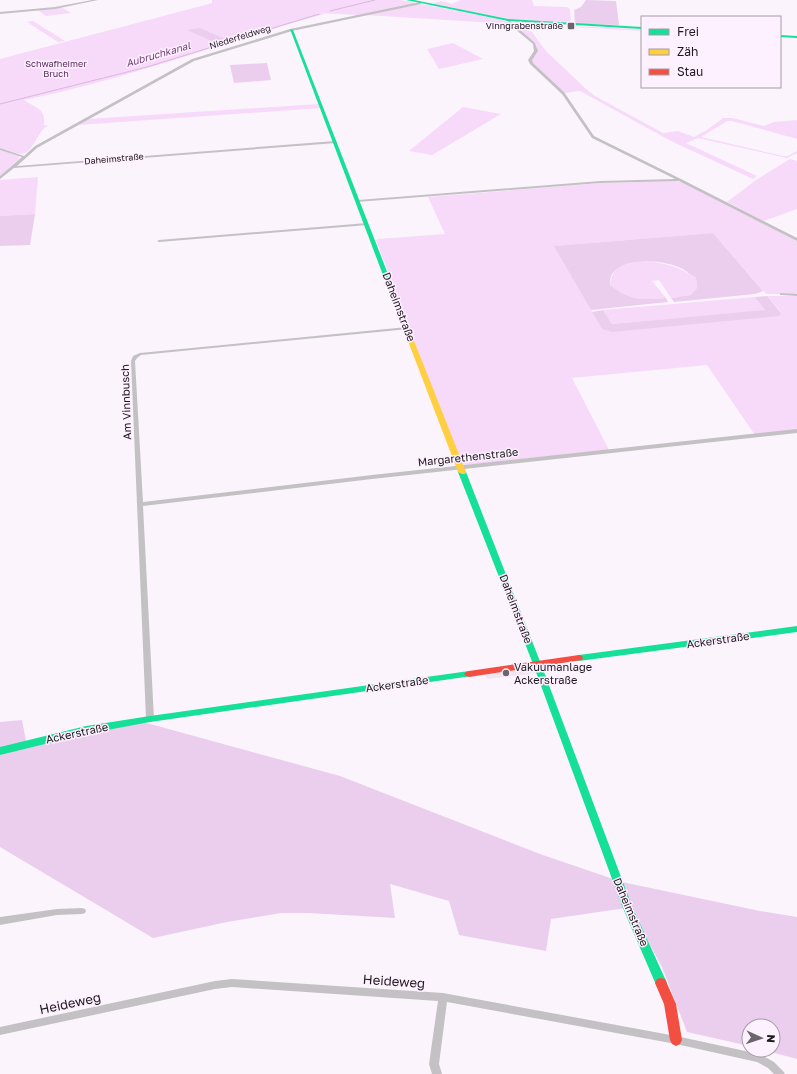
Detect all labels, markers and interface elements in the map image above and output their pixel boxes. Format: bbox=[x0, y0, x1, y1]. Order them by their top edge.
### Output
legend bbox=[641, 16, 781, 88]
place label: Vinngrabenstraße bbox=[486, 20, 563, 31]
marker: Vinngrabenstraße bbox=[566, 21, 576, 31]
street label: Niederfeldweg bbox=[208, 22, 272, 51]
text: Frei bbox=[677, 24, 699, 39]
water label: Aubruchkanal bbox=[124, 39, 192, 69]
text: Zäh bbox=[677, 44, 698, 59]
park label: Schwafheimer Bruch bbox=[25, 58, 87, 79]
text: Stau bbox=[677, 64, 703, 79]
street label: Daheimstraße bbox=[84, 150, 144, 167]
street label: Daheimstraße bbox=[380, 270, 419, 343]
street label: Am Vinnbusch bbox=[118, 364, 133, 440]
street label: Margarethenstraße bbox=[417, 445, 519, 468]
street label: Daheimstraße bbox=[497, 572, 536, 645]
street label: Ackerstraße bbox=[686, 629, 750, 650]
place label: Vakuumanlage Ackerstraße bbox=[514, 660, 592, 686]
marker: Vakuumanlage Ackerstraße bbox=[501, 668, 511, 678]
street label: Ackerstraße bbox=[365, 673, 429, 694]
street label: Ackerstraße bbox=[45, 720, 109, 745]
street label: Daheimstraße bbox=[611, 876, 652, 948]
street label: Heideweg bbox=[362, 971, 426, 991]
street label: Heideweg bbox=[38, 989, 102, 1017]
north arrow bbox=[741, 1018, 781, 1058]
text: N bbox=[765, 1034, 778, 1043]

